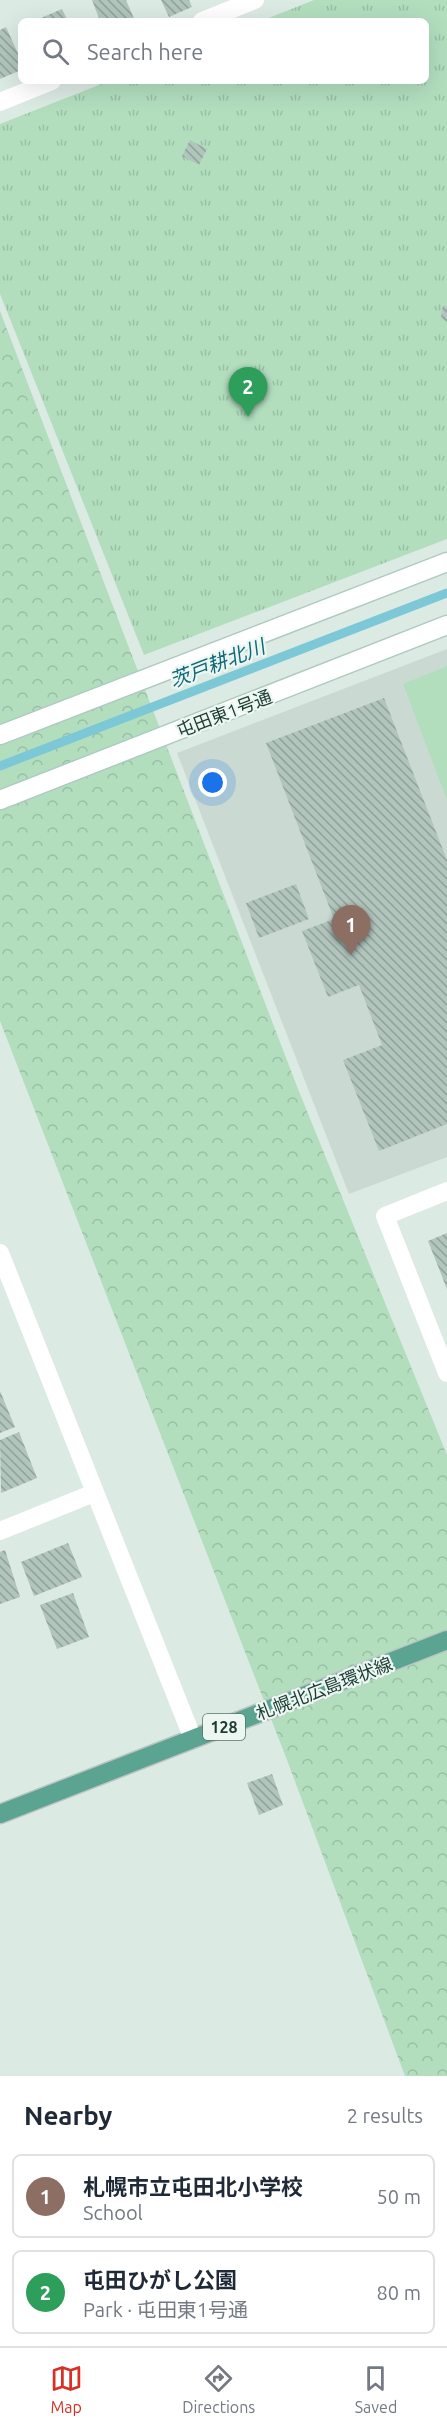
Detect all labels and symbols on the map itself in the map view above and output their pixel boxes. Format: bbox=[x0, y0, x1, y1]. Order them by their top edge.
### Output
pin: 2 bbox=[228, 368, 268, 417]
water label: 茨戸耕北川 bbox=[166, 634, 270, 692]
street label: 屯田東1号通 bbox=[174, 686, 274, 740]
your location bbox=[198, 768, 227, 797]
pin: 1 bbox=[332, 906, 370, 955]
street label: 札幌北広島環状線 bbox=[253, 1653, 395, 1723]
road number: 128 bbox=[203, 1714, 245, 1740]

